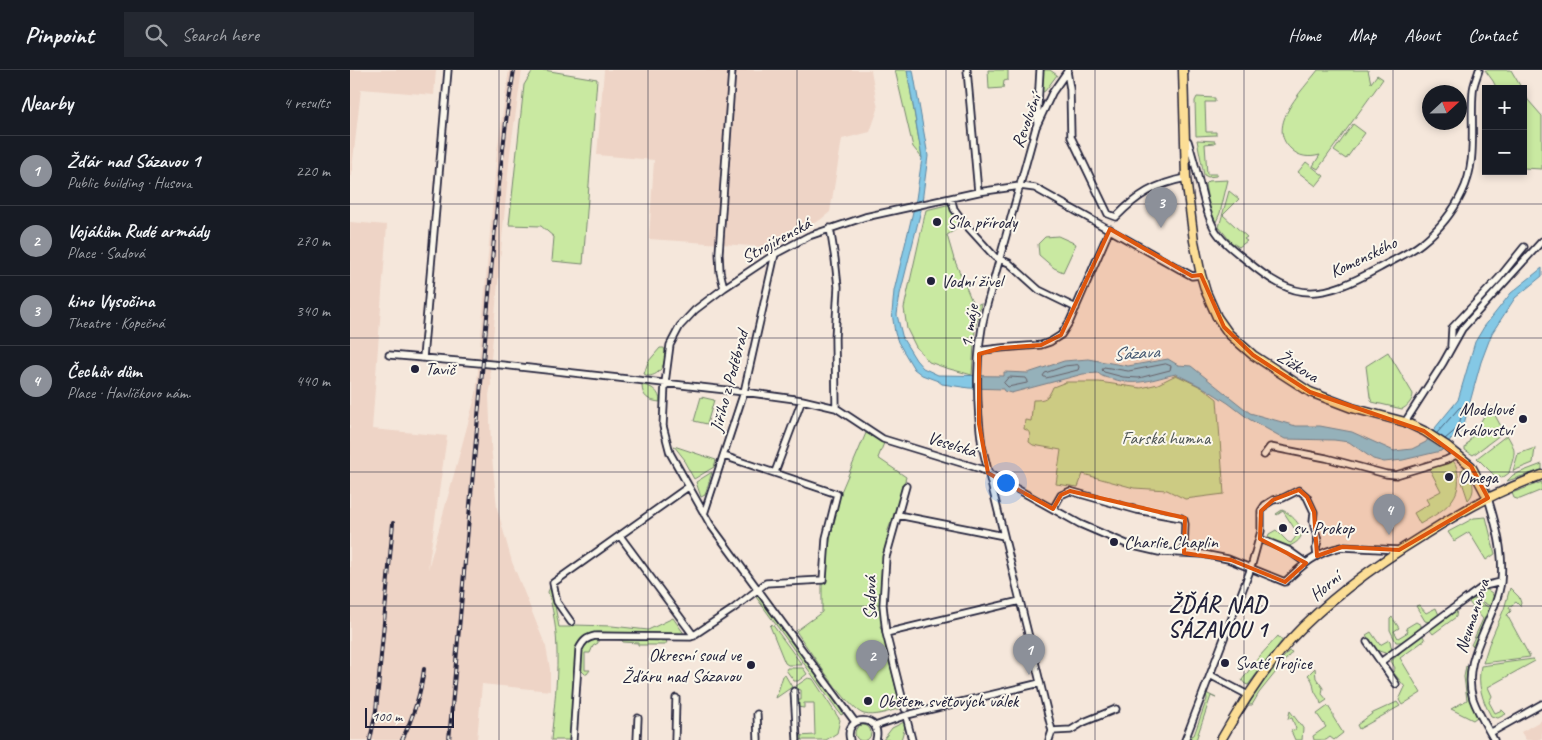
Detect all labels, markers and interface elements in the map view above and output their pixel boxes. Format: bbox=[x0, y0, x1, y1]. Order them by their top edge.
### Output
search box bbox=[124, 12, 474, 57]
text: Pinpoint bbox=[25, 20, 94, 50]
icon: search bbox=[142, 21, 170, 49]
text: Search here bbox=[182, 23, 259, 47]
text: Home bbox=[1288, 24, 1321, 46]
text: Map bbox=[1349, 24, 1376, 46]
text: About bbox=[1404, 24, 1440, 46]
text: Contact bbox=[1468, 24, 1517, 46]
north arrow bbox=[1422, 85, 1467, 130]
map controls bbox=[1482, 85, 1527, 175]
button: + bbox=[1482, 85, 1527, 130]
street label: Revoluční bbox=[1006, 88, 1047, 151]
text: Nearby bbox=[20, 90, 73, 116]
text: 4 results bbox=[283, 93, 330, 113]
button: − bbox=[1482, 130, 1527, 175]
text: Žďár nad Sázavou 1 bbox=[67, 149, 200, 173]
text: 1 bbox=[32, 161, 40, 181]
text: 220 m bbox=[296, 161, 330, 181]
text: Public building · Husova bbox=[67, 173, 192, 193]
pin: 3 bbox=[1145, 187, 1177, 228]
street label: Strojírenská bbox=[737, 211, 816, 268]
place label: Síla přírody bbox=[947, 211, 1019, 233]
marker: Síla přírody bbox=[931, 216, 943, 228]
text: Vojákům Rudé armády bbox=[67, 219, 209, 243]
text: 2 bbox=[32, 231, 40, 251]
text: 270 m bbox=[296, 231, 330, 251]
street label: Komenského bbox=[1326, 231, 1402, 283]
text: Place · Sadová bbox=[67, 243, 145, 263]
place label: Vodní živel bbox=[941, 270, 1006, 292]
marker: Vodní živel bbox=[925, 275, 937, 287]
text: kino Vysočina bbox=[67, 289, 155, 313]
text: 3 bbox=[32, 301, 40, 321]
text: 340 m bbox=[296, 301, 330, 321]
street label: 1. máje bbox=[955, 302, 983, 349]
text: Theatre · Kopečná bbox=[67, 313, 165, 333]
street label: Jiřího z Poděbrad bbox=[705, 325, 754, 435]
water label: Sázava bbox=[1112, 339, 1162, 367]
street label: Žižkova bbox=[1273, 345, 1324, 388]
place label: Tavič bbox=[425, 358, 457, 380]
text: Čechův dům bbox=[67, 359, 142, 383]
marker: Tavič bbox=[409, 363, 421, 375]
text: 4 bbox=[32, 371, 40, 391]
text: 440 m bbox=[296, 371, 330, 391]
text: Place · Havlíčkovo nám. bbox=[67, 383, 191, 403]
place label: Modelové Království bbox=[1453, 398, 1517, 441]
marker: Modelové Království bbox=[1517, 413, 1529, 425]
street label: Veselská bbox=[925, 426, 981, 462]
park label: Farská humna bbox=[1122, 427, 1212, 449]
place label: Omega bbox=[1459, 466, 1500, 488]
your location bbox=[993, 470, 1019, 496]
marker: Omega bbox=[1443, 471, 1455, 483]
pin: 4 bbox=[1373, 494, 1405, 535]
place label: sv. Prokop bbox=[1293, 517, 1355, 539]
marker: sv. Prokop bbox=[1277, 522, 1289, 534]
place label: Charlie Chaplin bbox=[1124, 531, 1219, 553]
marker: Charlie Chaplin bbox=[1108, 536, 1120, 548]
street label: Horní bbox=[1305, 564, 1348, 606]
street label: Sadová bbox=[859, 574, 881, 620]
street label: Neumannova bbox=[1450, 574, 1495, 656]
district label: ŽĎÁR NAD SÁZAVOU 1 bbox=[1168, 591, 1269, 644]
pin: 1 bbox=[1013, 634, 1045, 675]
pin: 2 bbox=[856, 640, 888, 681]
place label: Okresní soud ve Žďáru nad Sázavou bbox=[622, 644, 742, 687]
place label: Svaté Trojice bbox=[1235, 652, 1313, 674]
marker: Svaté Trojice bbox=[1219, 657, 1231, 669]
marker: Okresní soud ve Žďáru nad Sázavou bbox=[745, 659, 757, 671]
place label: Obětem světových válek bbox=[878, 690, 1020, 712]
marker: Obětem světových válek bbox=[862, 695, 874, 707]
scale bar bbox=[365, 705, 454, 728]
text: 100 m bbox=[372, 708, 402, 725]

